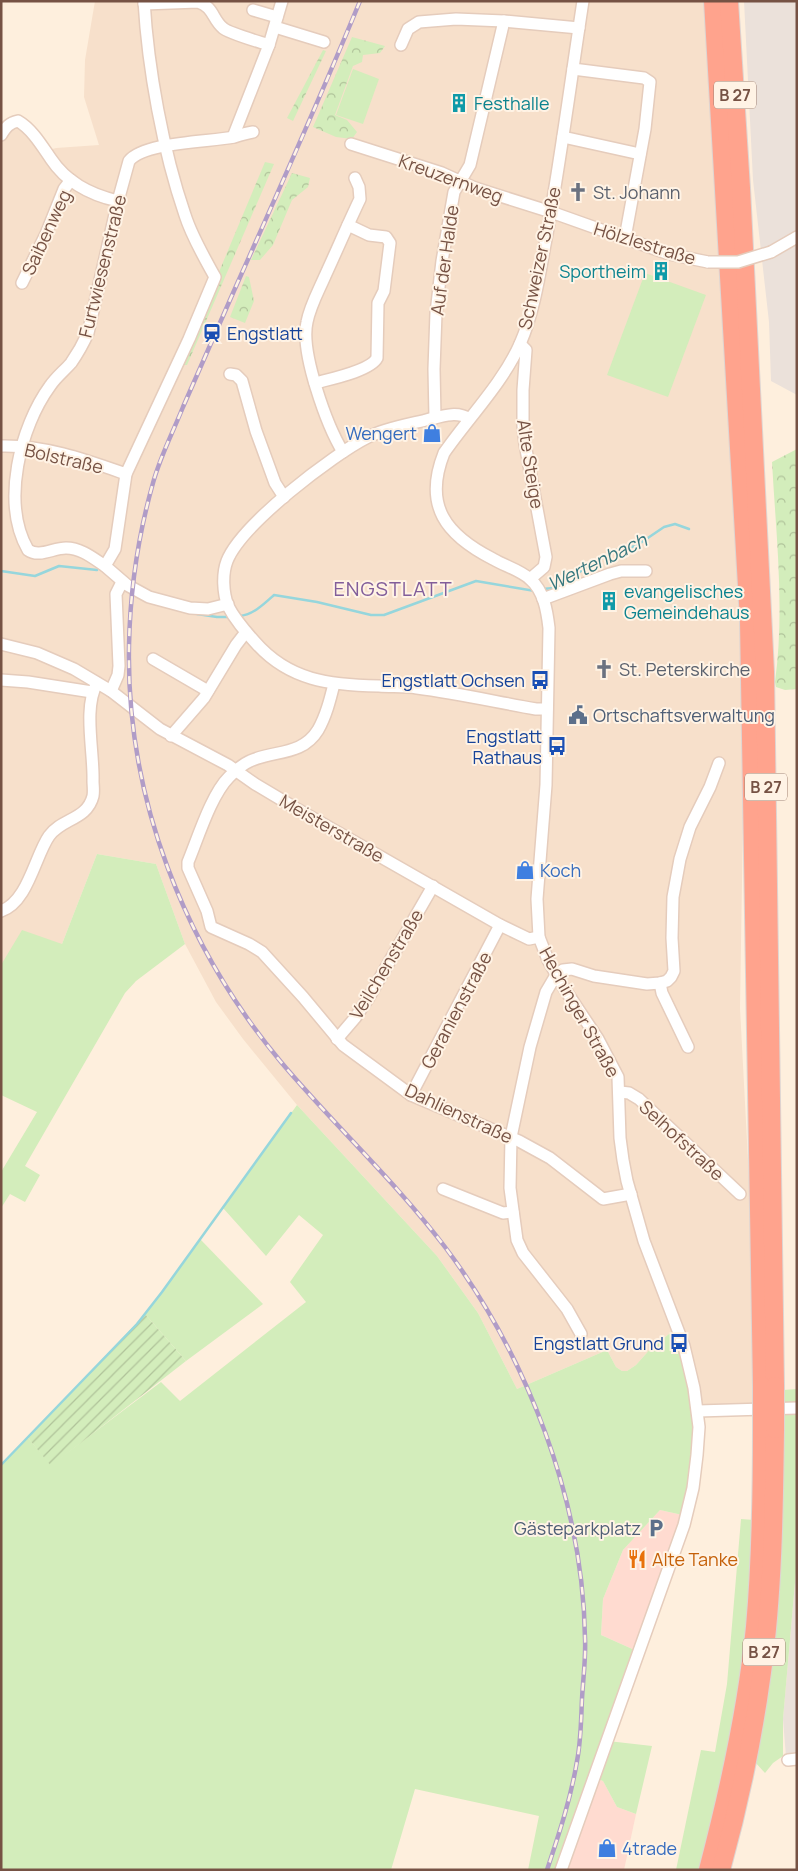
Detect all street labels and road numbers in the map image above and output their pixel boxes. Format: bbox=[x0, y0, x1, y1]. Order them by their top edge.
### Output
road number: B 27 bbox=[714, 82, 756, 108]
street label: Kreuzernweg bbox=[396, 148, 506, 208]
street label: Saibenweg bbox=[16, 185, 76, 279]
street label: Schweizer Straße bbox=[512, 185, 566, 331]
street label: Furtwiesenstraße bbox=[73, 192, 131, 340]
street label: Auf der Halde bbox=[424, 203, 464, 317]
street label: Hölzlestraße bbox=[591, 216, 699, 270]
street label: Alte Steige bbox=[512, 417, 550, 511]
street label: Bolstraße bbox=[22, 437, 106, 479]
road number: B 27 bbox=[745, 774, 787, 800]
street label: Meisterstraße bbox=[275, 788, 389, 868]
street label: Veilchenstraße bbox=[344, 905, 428, 1023]
street label: Hechinger Straße bbox=[534, 943, 626, 1081]
street label: Geranienstraße bbox=[415, 947, 497, 1073]
street label: Dahlienstraße bbox=[401, 1078, 517, 1148]
street label: Selhofstraße bbox=[634, 1095, 730, 1185]
road number: B 27 bbox=[743, 1638, 785, 1665]

